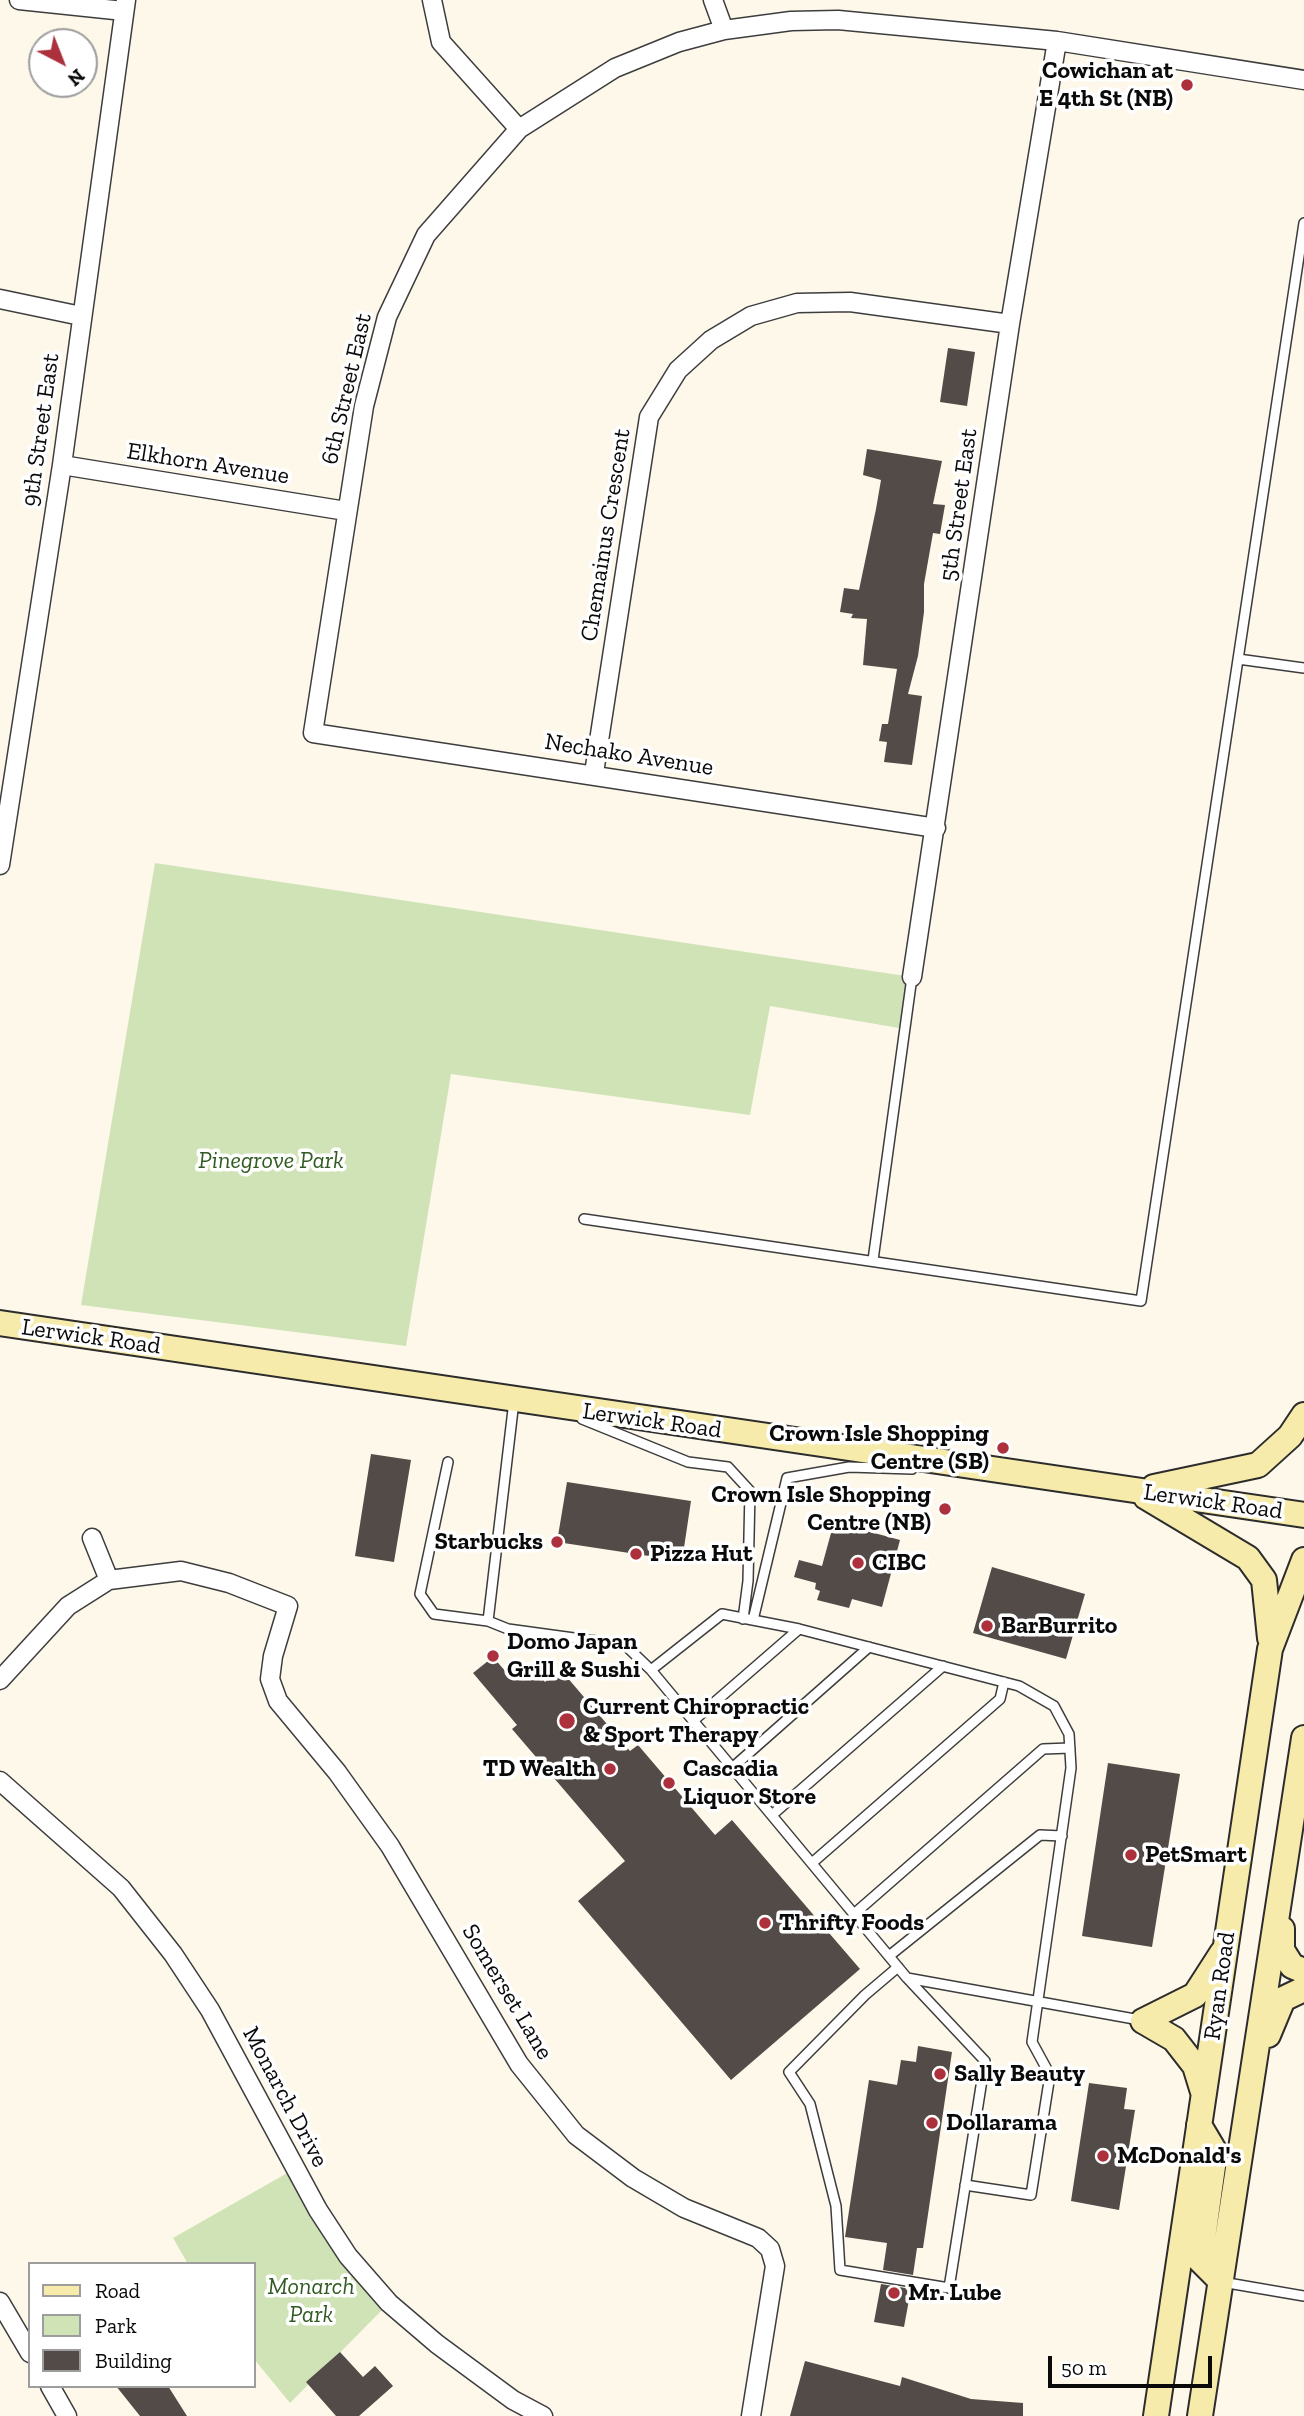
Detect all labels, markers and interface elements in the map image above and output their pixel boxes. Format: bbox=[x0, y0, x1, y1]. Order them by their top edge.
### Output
north arrow bbox=[28, 28, 98, 98]
place label: Cowichan at E 4th St (NB) bbox=[1039, 57, 1173, 113]
text: N bbox=[63, 64, 89, 91]
marker: Cowichan at E 4th St (NB) bbox=[1179, 77, 1195, 93]
street label: 6th Street East bbox=[316, 311, 378, 467]
street label: 9th Street East bbox=[16, 352, 66, 508]
street label: Chemainus Crescent bbox=[575, 427, 637, 643]
street label: 5th Street East bbox=[934, 427, 984, 583]
street label: Elkhorn Avenue bbox=[125, 437, 291, 491]
street label: Nechako Avenue bbox=[543, 727, 715, 783]
park label: Pinegrove Park bbox=[198, 1147, 344, 1175]
street label: Lerwick Road bbox=[20, 1313, 162, 1361]
street label: Lerwick Road bbox=[581, 1397, 723, 1445]
place label: Crown Isle Shopping Centre (SB) bbox=[769, 1420, 989, 1476]
marker: Crown Isle Shopping Centre (SB) bbox=[995, 1440, 1011, 1456]
street label: Lerwick Road bbox=[1142, 1478, 1284, 1526]
place label: Crown Isle Shopping Centre (NB) bbox=[711, 1481, 931, 1537]
marker: Crown Isle Shopping Centre (NB) bbox=[937, 1501, 953, 1517]
place label: Starbucks bbox=[434, 1528, 543, 1556]
marker: Starbucks bbox=[549, 1534, 565, 1550]
place label: Pizza Hut bbox=[650, 1540, 752, 1568]
marker: Pizza Hut bbox=[628, 1546, 644, 1562]
place label: CIBC bbox=[872, 1549, 926, 1577]
marker: CIBC bbox=[850, 1555, 866, 1571]
place label: BarBurrito bbox=[1001, 1612, 1117, 1640]
marker: BarBurrito bbox=[979, 1618, 995, 1634]
place label: Domo Japan Grill & Sushi bbox=[507, 1628, 640, 1684]
marker: Domo Japan Grill & Sushi bbox=[485, 1648, 501, 1664]
place label: Current Chiropractic & Sport Therapy bbox=[583, 1693, 809, 1749]
marker: Current Chiropractic & Sport Therapy bbox=[557, 1711, 577, 1731]
place label: TD Wealth bbox=[483, 1755, 596, 1783]
place label: Cascadia Liquor Store bbox=[683, 1755, 816, 1811]
marker: TD Wealth bbox=[602, 1761, 618, 1777]
marker: Cascadia Liquor Store bbox=[661, 1775, 677, 1791]
place label: PetSmart bbox=[1145, 1841, 1247, 1869]
marker: PetSmart bbox=[1123, 1847, 1139, 1863]
place label: Thrifty Foods bbox=[779, 1909, 924, 1937]
marker: Thrifty Foods bbox=[757, 1915, 773, 1931]
street label: Somerset Lane bbox=[455, 1919, 559, 2065]
street label: Ryan Road bbox=[1198, 1930, 1242, 2042]
street label: Monarch Drive bbox=[236, 2022, 334, 2172]
place label: Sally Beauty bbox=[954, 2060, 1085, 2088]
marker: Sally Beauty bbox=[932, 2066, 948, 2082]
place label: Dollarama bbox=[946, 2109, 1057, 2137]
marker: Dollarama bbox=[924, 2115, 940, 2131]
place label: McDonald's bbox=[1117, 2142, 1241, 2170]
marker: McDonald's bbox=[1095, 2148, 1111, 2164]
legend bbox=[28, 2262, 256, 2388]
park label: Monarch Park bbox=[268, 2273, 354, 2329]
text: Road bbox=[95, 2278, 140, 2303]
place label: Mr. Lube bbox=[908, 2279, 1001, 2307]
marker: Mr. Lube bbox=[886, 2285, 902, 2301]
text: Park bbox=[95, 2313, 137, 2338]
scale bar bbox=[1052, 2342, 1216, 2386]
text: Building bbox=[95, 2348, 172, 2373]
text: 50 m bbox=[1061, 2355, 1107, 2380]

